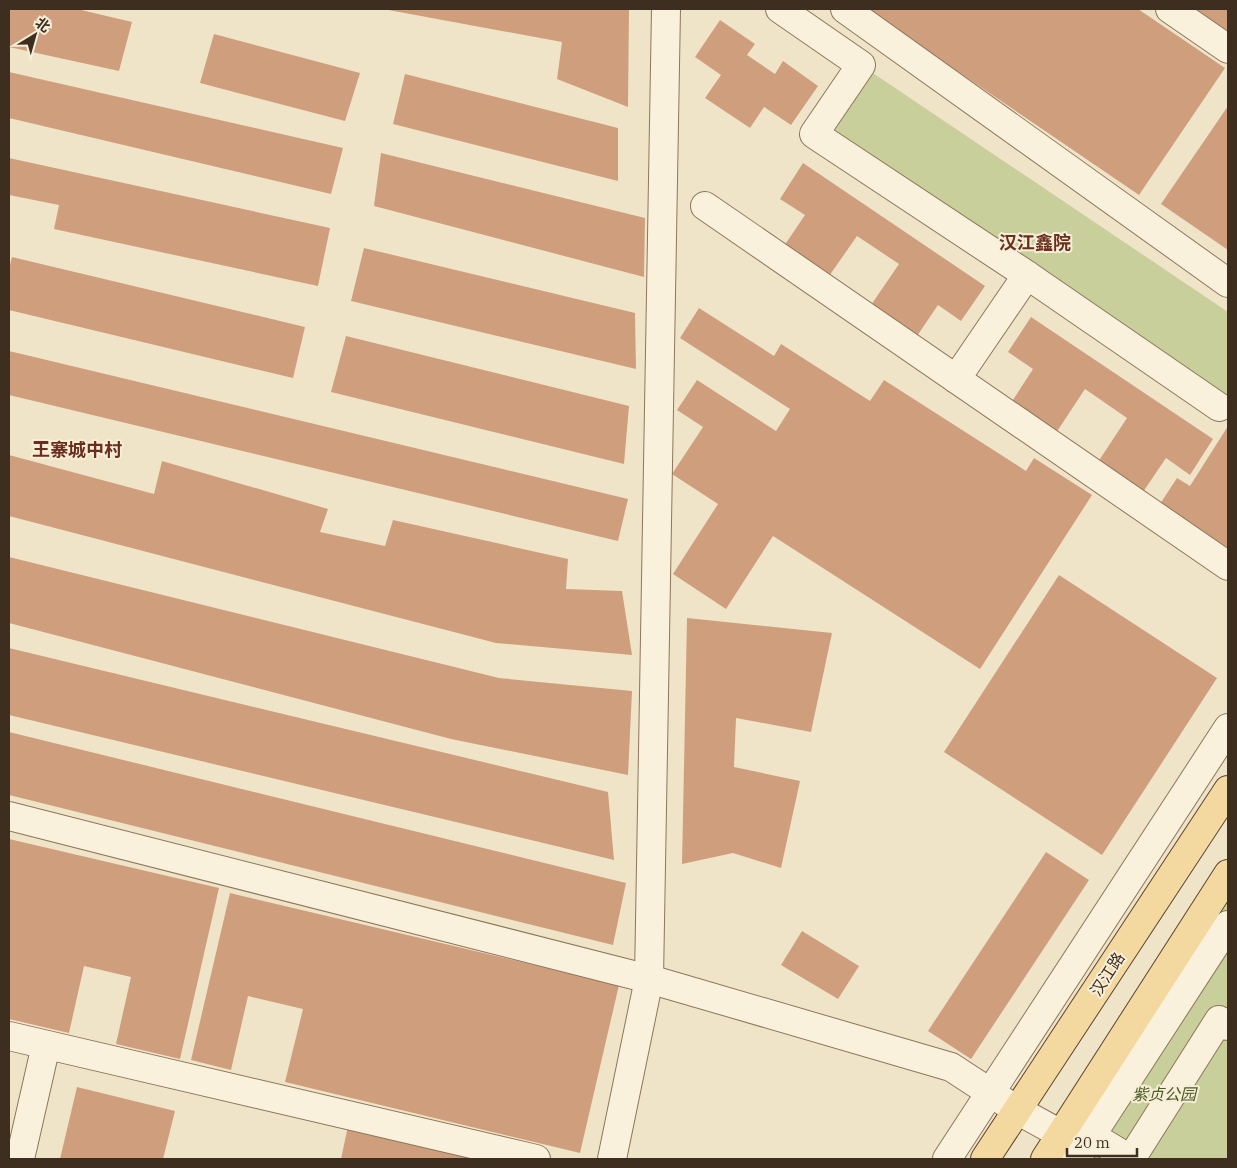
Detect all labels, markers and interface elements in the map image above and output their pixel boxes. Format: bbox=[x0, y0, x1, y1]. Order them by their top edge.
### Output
north arrow bbox=[10, 10, 60, 60]
text: 北 bbox=[32, 13, 54, 36]
district label: 汉江鑫院 bbox=[999, 231, 1071, 254]
district label: 王寨城中村 bbox=[32, 438, 122, 461]
street label: 汉江路 bbox=[1086, 948, 1128, 1000]
park label: 紫贞公园 bbox=[1132, 1084, 1198, 1104]
scale bar bbox=[1067, 1126, 1137, 1158]
text: 20 m bbox=[1074, 1133, 1110, 1152]

